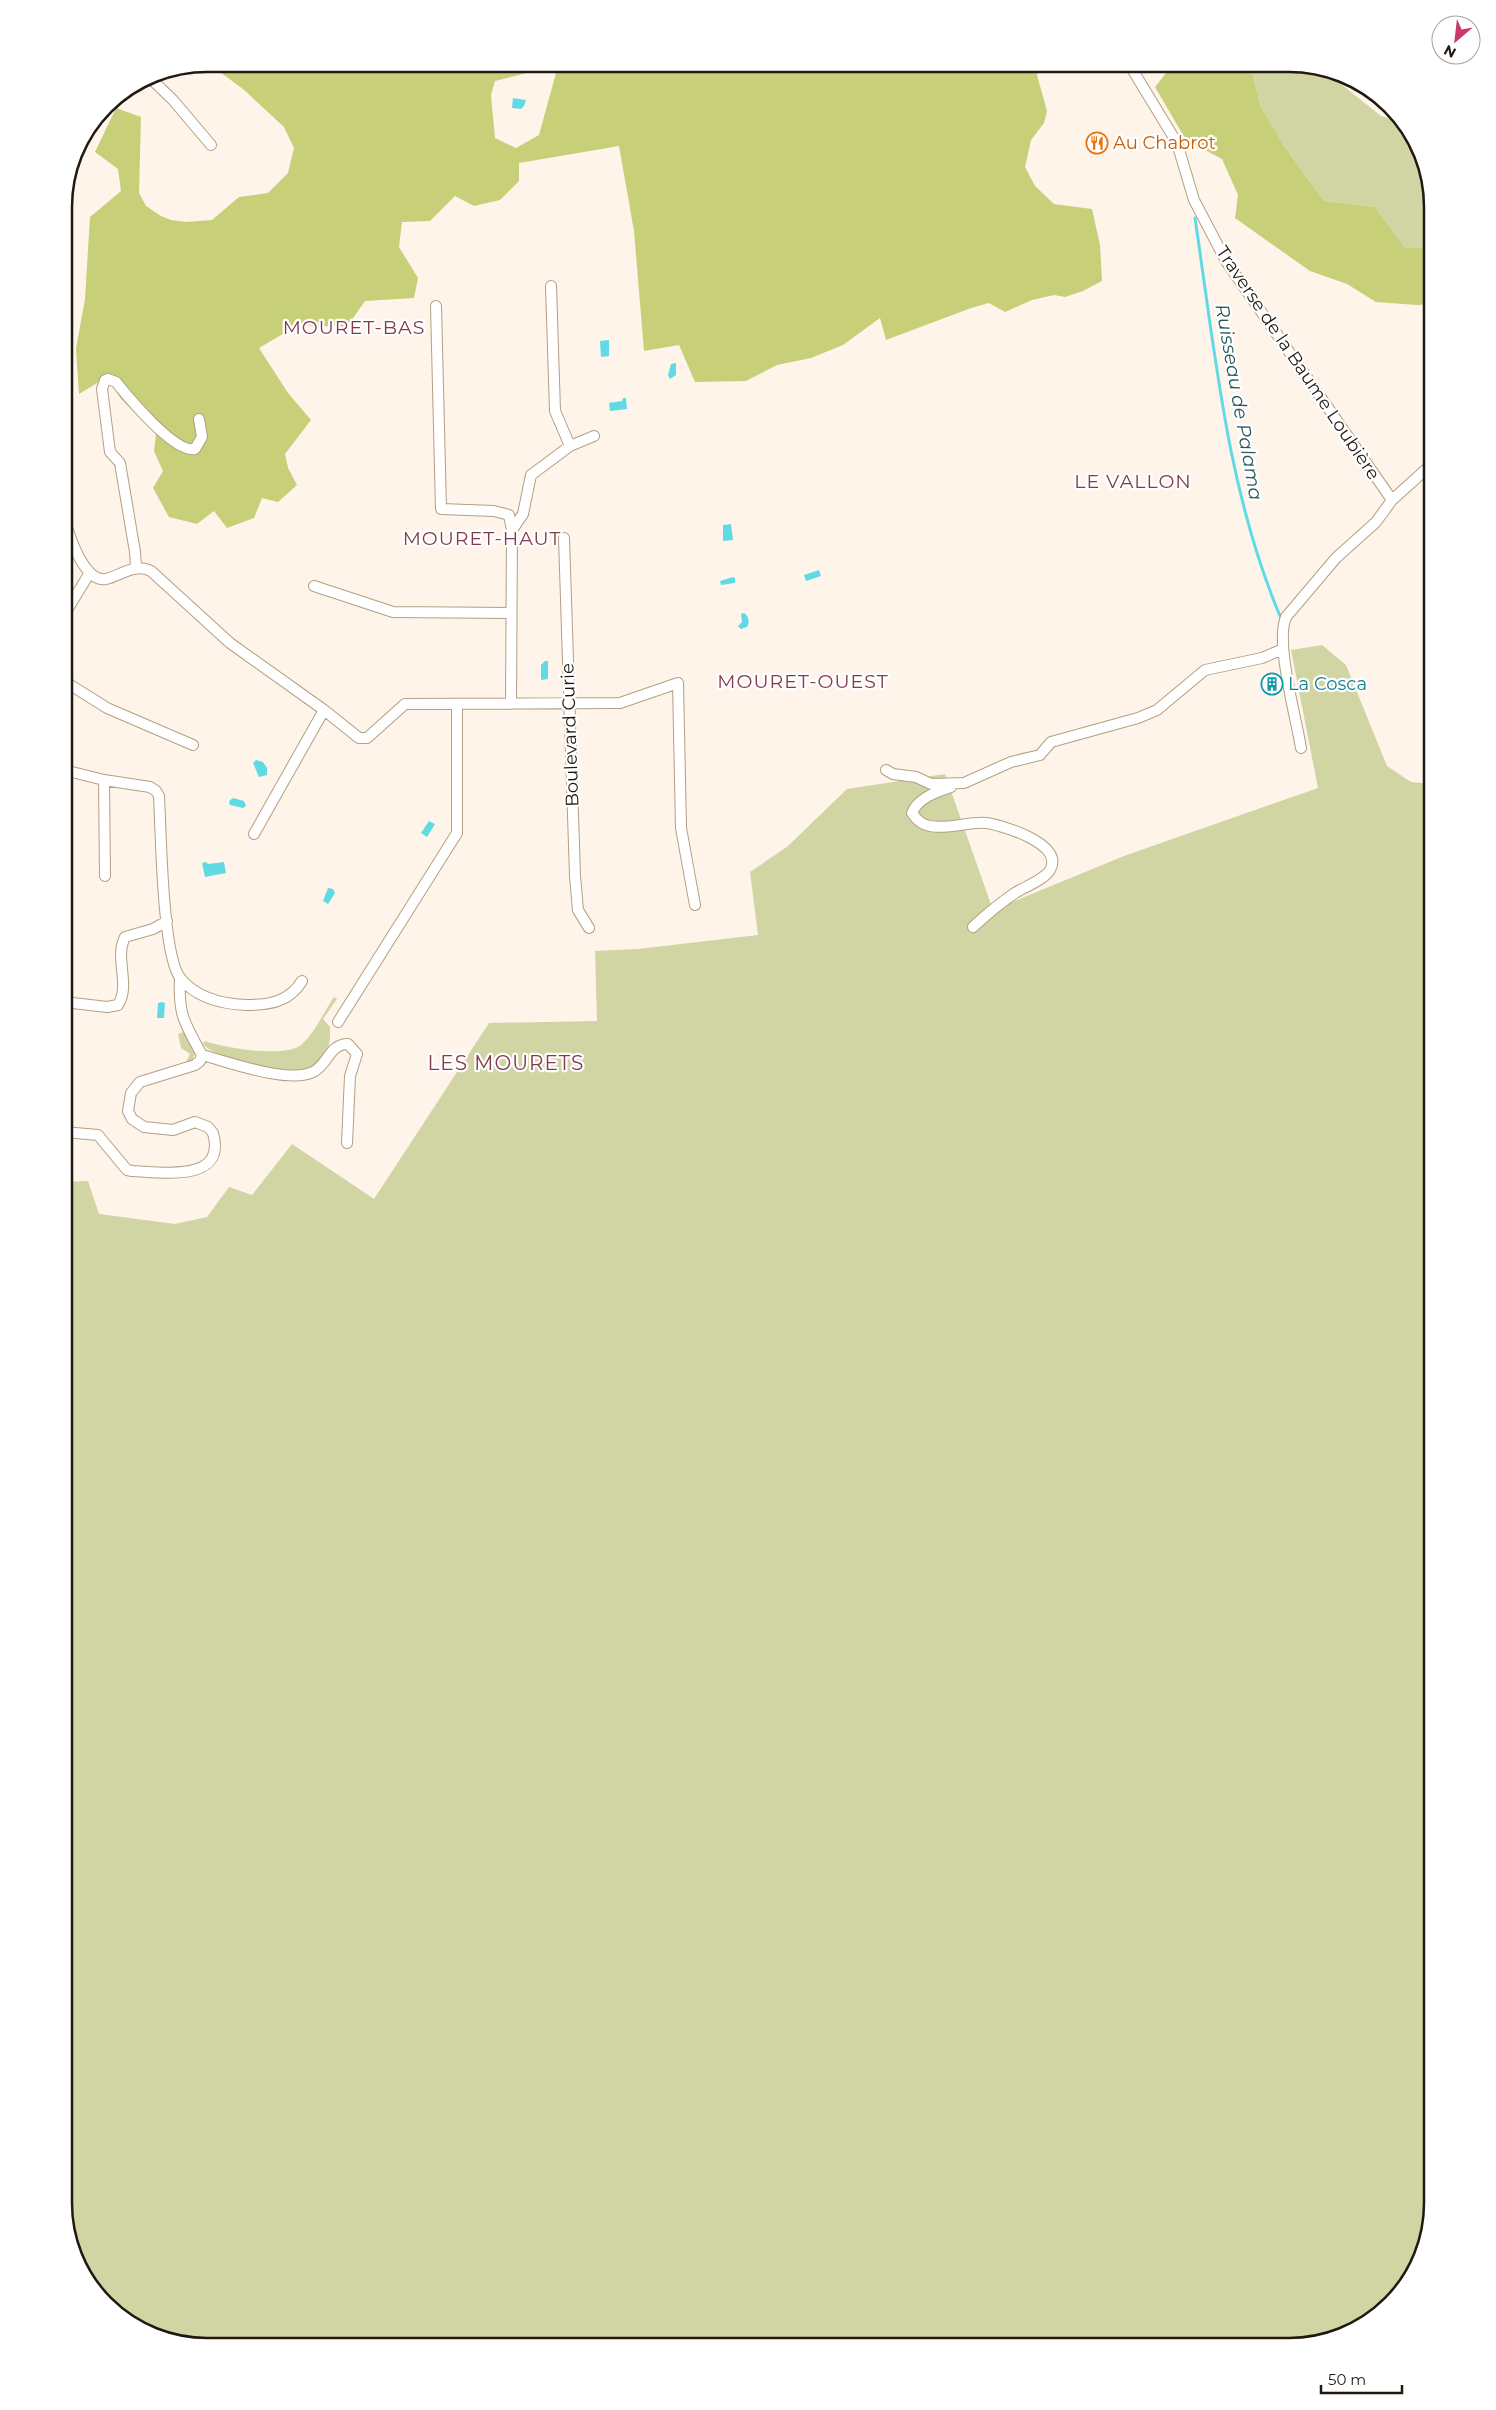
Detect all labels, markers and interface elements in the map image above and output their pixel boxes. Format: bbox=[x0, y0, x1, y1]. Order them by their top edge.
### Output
north arrow bbox=[1431, 15, 1481, 65]
text: N bbox=[1441, 41, 1459, 62]
restaurant icon: Au Chabrot bbox=[1085, 131, 1109, 155]
place label: Au Chabrot bbox=[1113, 132, 1216, 154]
street label: Traverse de la Baume Loubière bbox=[1211, 242, 1385, 484]
water label: Ruisseau de Palama bbox=[1210, 302, 1268, 502]
district label: MOURET-BAS bbox=[283, 316, 425, 339]
district label: LE VALLON bbox=[1074, 470, 1192, 493]
district label: MOURET-HAUT bbox=[403, 527, 561, 550]
street label: Boulevard Curie bbox=[556, 663, 584, 807]
district label: MOURET-OUEST bbox=[717, 670, 889, 693]
building icon: La Cosca bbox=[1260, 672, 1284, 696]
place label: La Cosca bbox=[1288, 673, 1367, 695]
district label: LES MOURETS bbox=[428, 1051, 584, 1075]
scale bar bbox=[1321, 2362, 1402, 2394]
text: 50 m bbox=[1328, 2370, 1366, 2389]

